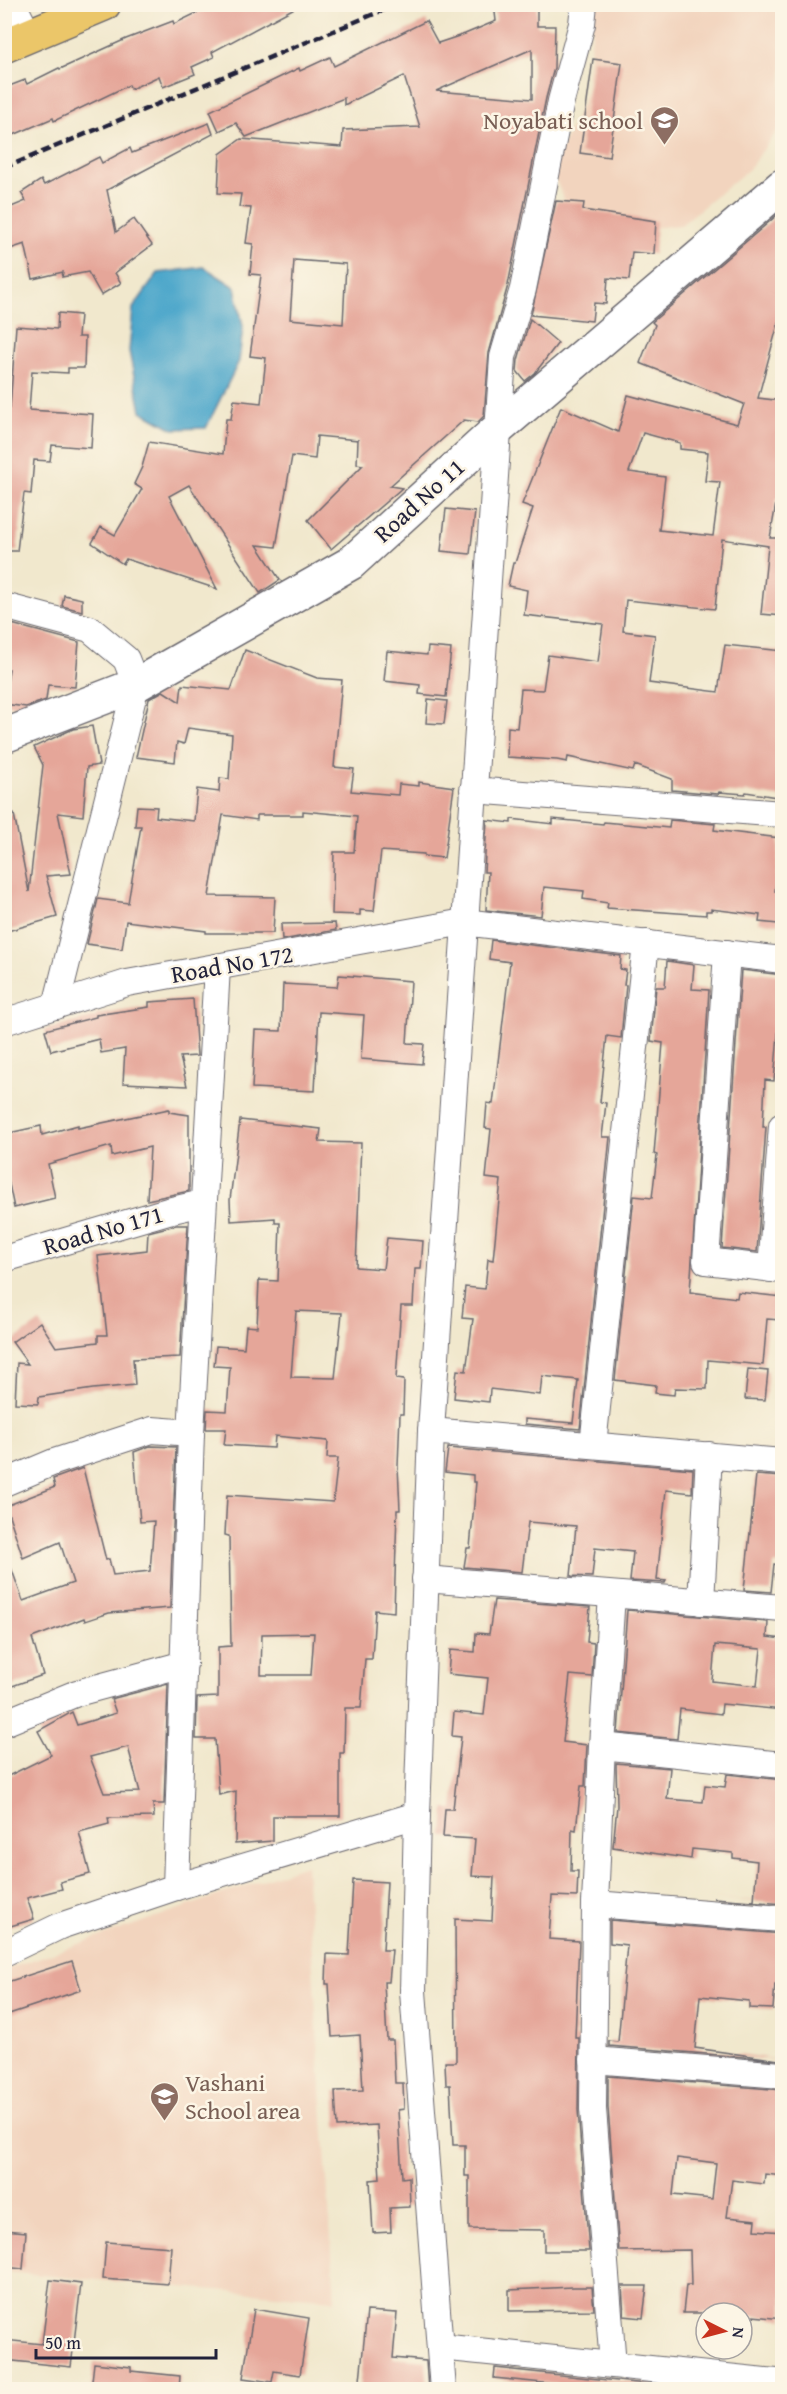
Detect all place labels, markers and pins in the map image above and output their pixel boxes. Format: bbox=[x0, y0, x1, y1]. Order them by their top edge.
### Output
place label: Noyabati school bbox=[483, 103, 643, 138]
school or university icon: Noyabati school bbox=[648, 104, 680, 146]
place label: Vashani School area bbox=[185, 2065, 301, 2128]
school or university icon: Vashani School area bbox=[148, 2080, 180, 2122]

